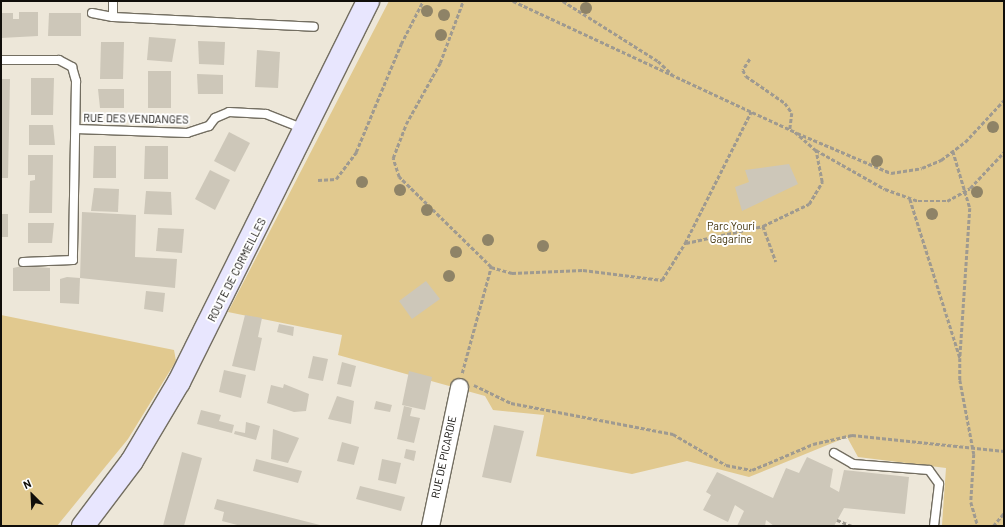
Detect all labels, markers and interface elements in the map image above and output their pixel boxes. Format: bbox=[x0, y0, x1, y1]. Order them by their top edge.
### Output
street label: RUE DES VENDANGES bbox=[83, 111, 189, 127]
street label: ROUTE DE CORMEILLES bbox=[205, 216, 269, 324]
park label: Parc Youri Gagarine bbox=[707, 220, 755, 246]
street label: RUE DE PICARDIE bbox=[429, 414, 459, 500]
north arrow bbox=[12, 475, 52, 515]
text: N bbox=[21, 476, 33, 491]

